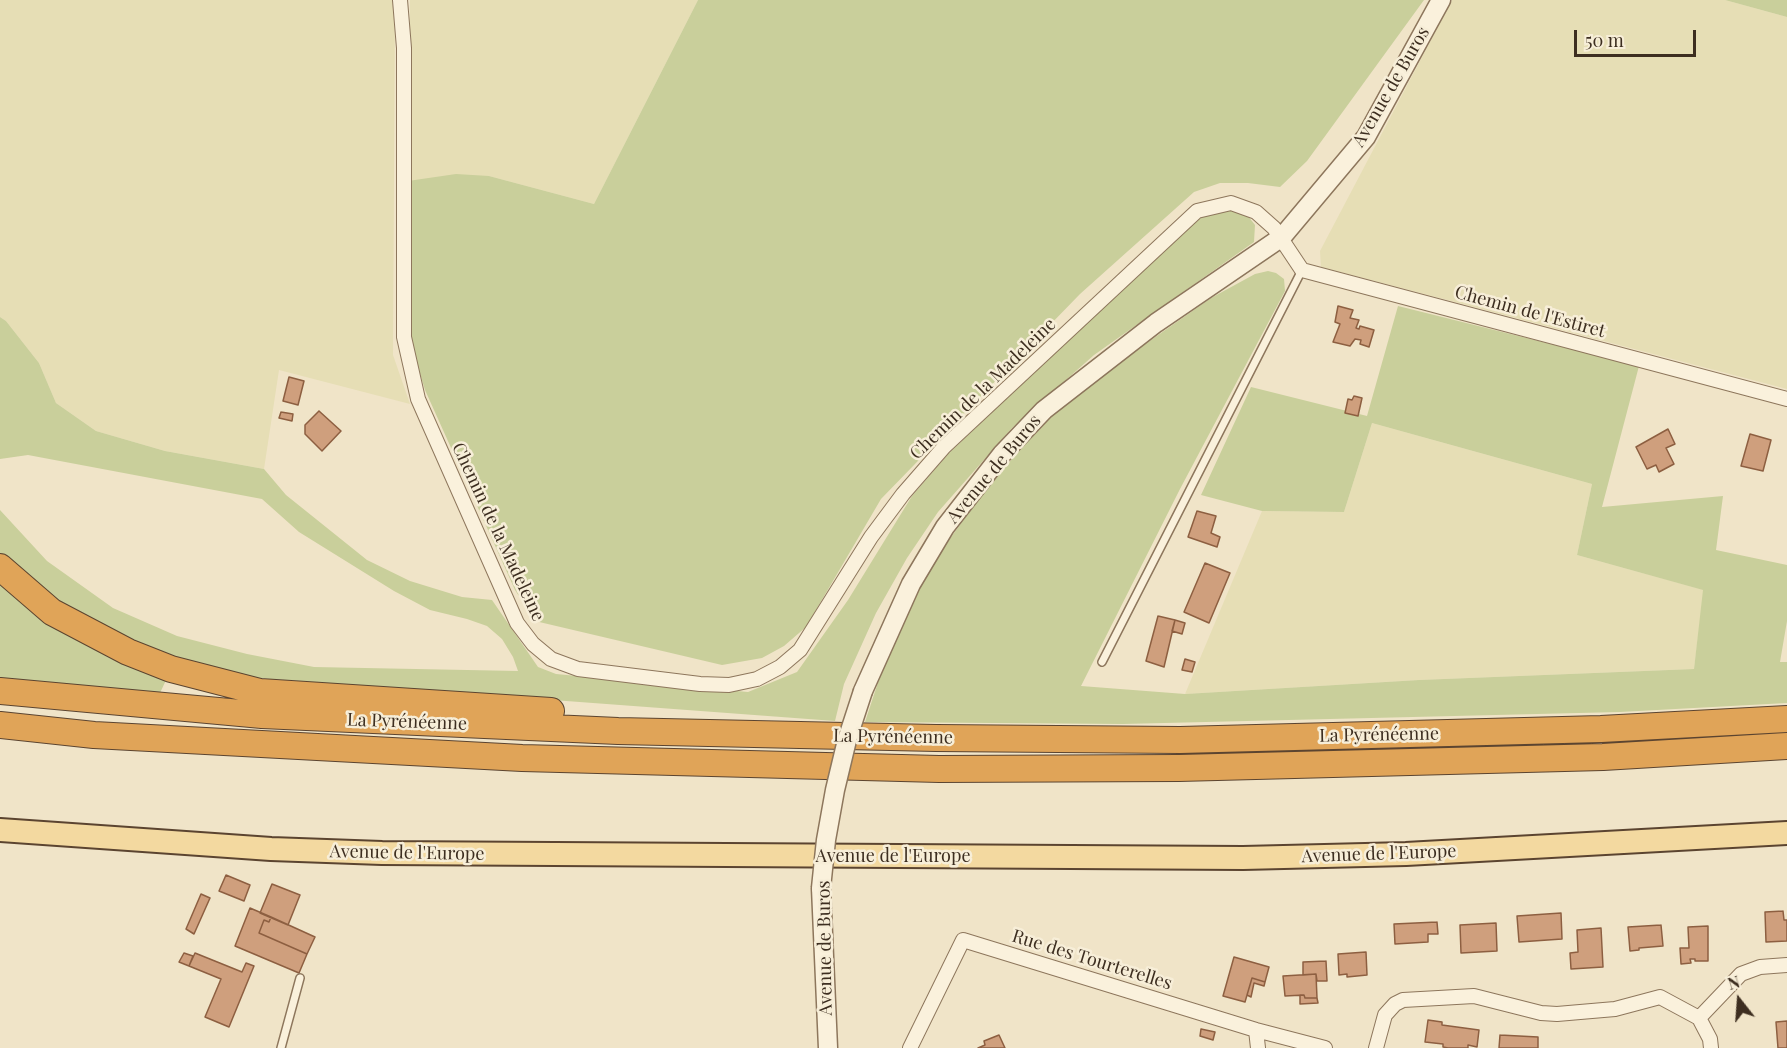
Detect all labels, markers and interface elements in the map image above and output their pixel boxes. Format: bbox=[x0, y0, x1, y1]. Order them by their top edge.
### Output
scale bar bbox=[1577, 18, 1698, 56]
street label: Avenue de Buros bbox=[1348, 23, 1434, 151]
text: 50 m bbox=[1585, 28, 1624, 52]
street label: Chemin de l'Estiret bbox=[1452, 282, 1608, 342]
street label: Chemin de la Madeleine bbox=[906, 314, 1060, 464]
street label: Avenue de Buros bbox=[942, 410, 1046, 528]
street label: Chemin de la Madeleine bbox=[447, 439, 549, 625]
street label: La Pyrénéenne bbox=[347, 709, 467, 735]
street label: La Pyrénéenne bbox=[1319, 723, 1439, 747]
street label: La Pyrénéenne bbox=[833, 725, 953, 749]
street label: Avenue de l'Europe bbox=[329, 841, 485, 865]
street label: Avenue de l'Europe bbox=[1301, 841, 1457, 867]
street label: Avenue de l'Europe bbox=[816, 845, 970, 867]
street label: Avenue de Buros bbox=[813, 880, 837, 1016]
street label: Rue des Tourterelles bbox=[1009, 925, 1175, 995]
north arrow bbox=[1709, 970, 1769, 1030]
text: N bbox=[1725, 971, 1742, 994]

